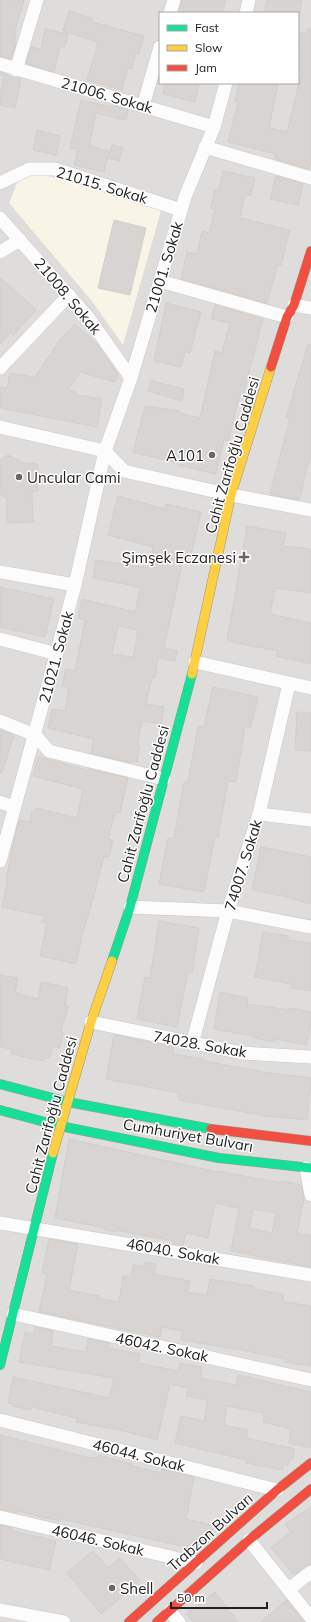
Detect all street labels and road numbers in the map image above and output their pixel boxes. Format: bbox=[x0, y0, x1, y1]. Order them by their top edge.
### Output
street label: 21006. Sokak bbox=[59, 73, 155, 117]
street label: 21015. Sokak bbox=[54, 162, 150, 208]
street label: 21001. Sokak bbox=[141, 219, 187, 315]
street label: 21008. Sokak bbox=[30, 254, 106, 339]
street label: Cahit Zarifoğlu Caddesi bbox=[201, 374, 263, 536]
street label: 21021. Sokak bbox=[35, 609, 77, 705]
street label: Cahit Zarifoğlu Caddesi bbox=[113, 723, 173, 885]
street label: 74007. Sokak bbox=[220, 817, 266, 913]
street label: 74028. Sokak bbox=[152, 1026, 249, 1062]
street label: Cahit Zarifoğlu Caddesi bbox=[21, 1034, 81, 1196]
street label: Cumhuriyet Bulvarı bbox=[121, 1114, 255, 1156]
street label: 46040. Sokak bbox=[125, 1233, 222, 1269]
street label: 46042. Sokak bbox=[114, 1328, 211, 1366]
street label: 46044. Sokak bbox=[91, 1434, 187, 1476]
street label: Trabzon Bulvarı bbox=[163, 1489, 257, 1575]
street label: 46046. Sokak bbox=[50, 1520, 147, 1560]

